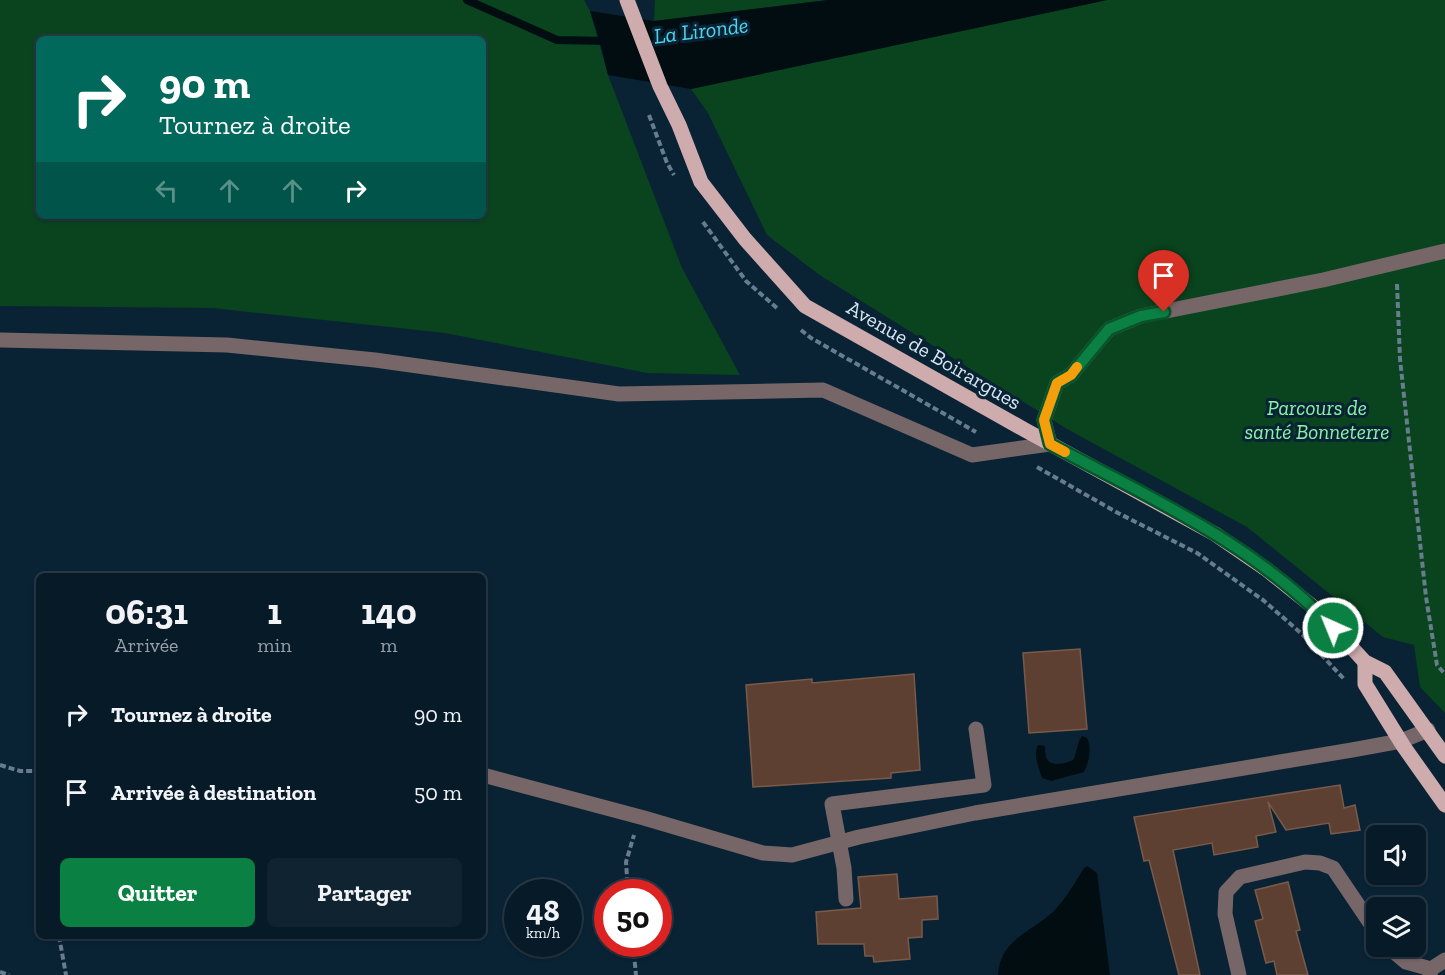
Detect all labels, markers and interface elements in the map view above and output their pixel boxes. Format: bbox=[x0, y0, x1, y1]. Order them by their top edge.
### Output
water label: La Lironde bbox=[652, 11, 750, 50]
text: 90 m bbox=[159, 58, 250, 109]
icon: right bbox=[60, 60, 138, 138]
text: Tournez à droite bbox=[159, 109, 351, 141]
icon: left bbox=[150, 174, 183, 207]
icon: ahead bbox=[213, 174, 246, 207]
icon: ahead bbox=[276, 174, 309, 207]
icon: right bbox=[339, 174, 372, 207]
pin bbox=[1138, 250, 1189, 312]
icon: arrive bbox=[1147, 259, 1180, 292]
street label: Avenue de Boirargues bbox=[843, 295, 1026, 415]
park label: Parcours de santé Bonneterre bbox=[1245, 395, 1389, 444]
text: 06:31 bbox=[105, 590, 188, 633]
text: 1 bbox=[267, 590, 282, 633]
text: 140 bbox=[361, 590, 417, 633]
position arrow bbox=[1301, 596, 1365, 660]
text: Arrivée bbox=[115, 633, 179, 657]
text: min bbox=[257, 633, 292, 657]
text: m bbox=[380, 633, 397, 657]
icon: right bbox=[60, 698, 93, 731]
text: Tournez à droite bbox=[111, 701, 272, 728]
text: 90 m bbox=[414, 701, 462, 728]
icon: arrive bbox=[60, 776, 93, 809]
text: Arrivée à destination bbox=[111, 779, 316, 806]
text: 50 m bbox=[414, 779, 462, 806]
map controls bbox=[1366, 825, 1426, 957]
button: sound bbox=[1366, 825, 1426, 885]
button: Quitter bbox=[60, 858, 255, 927]
button: Partager bbox=[267, 858, 462, 927]
speed limit sign: 50 bbox=[594, 879, 672, 957]
text: 48 bbox=[526, 893, 560, 929]
button: layers bbox=[1366, 897, 1426, 957]
text: km/h bbox=[526, 924, 560, 942]

